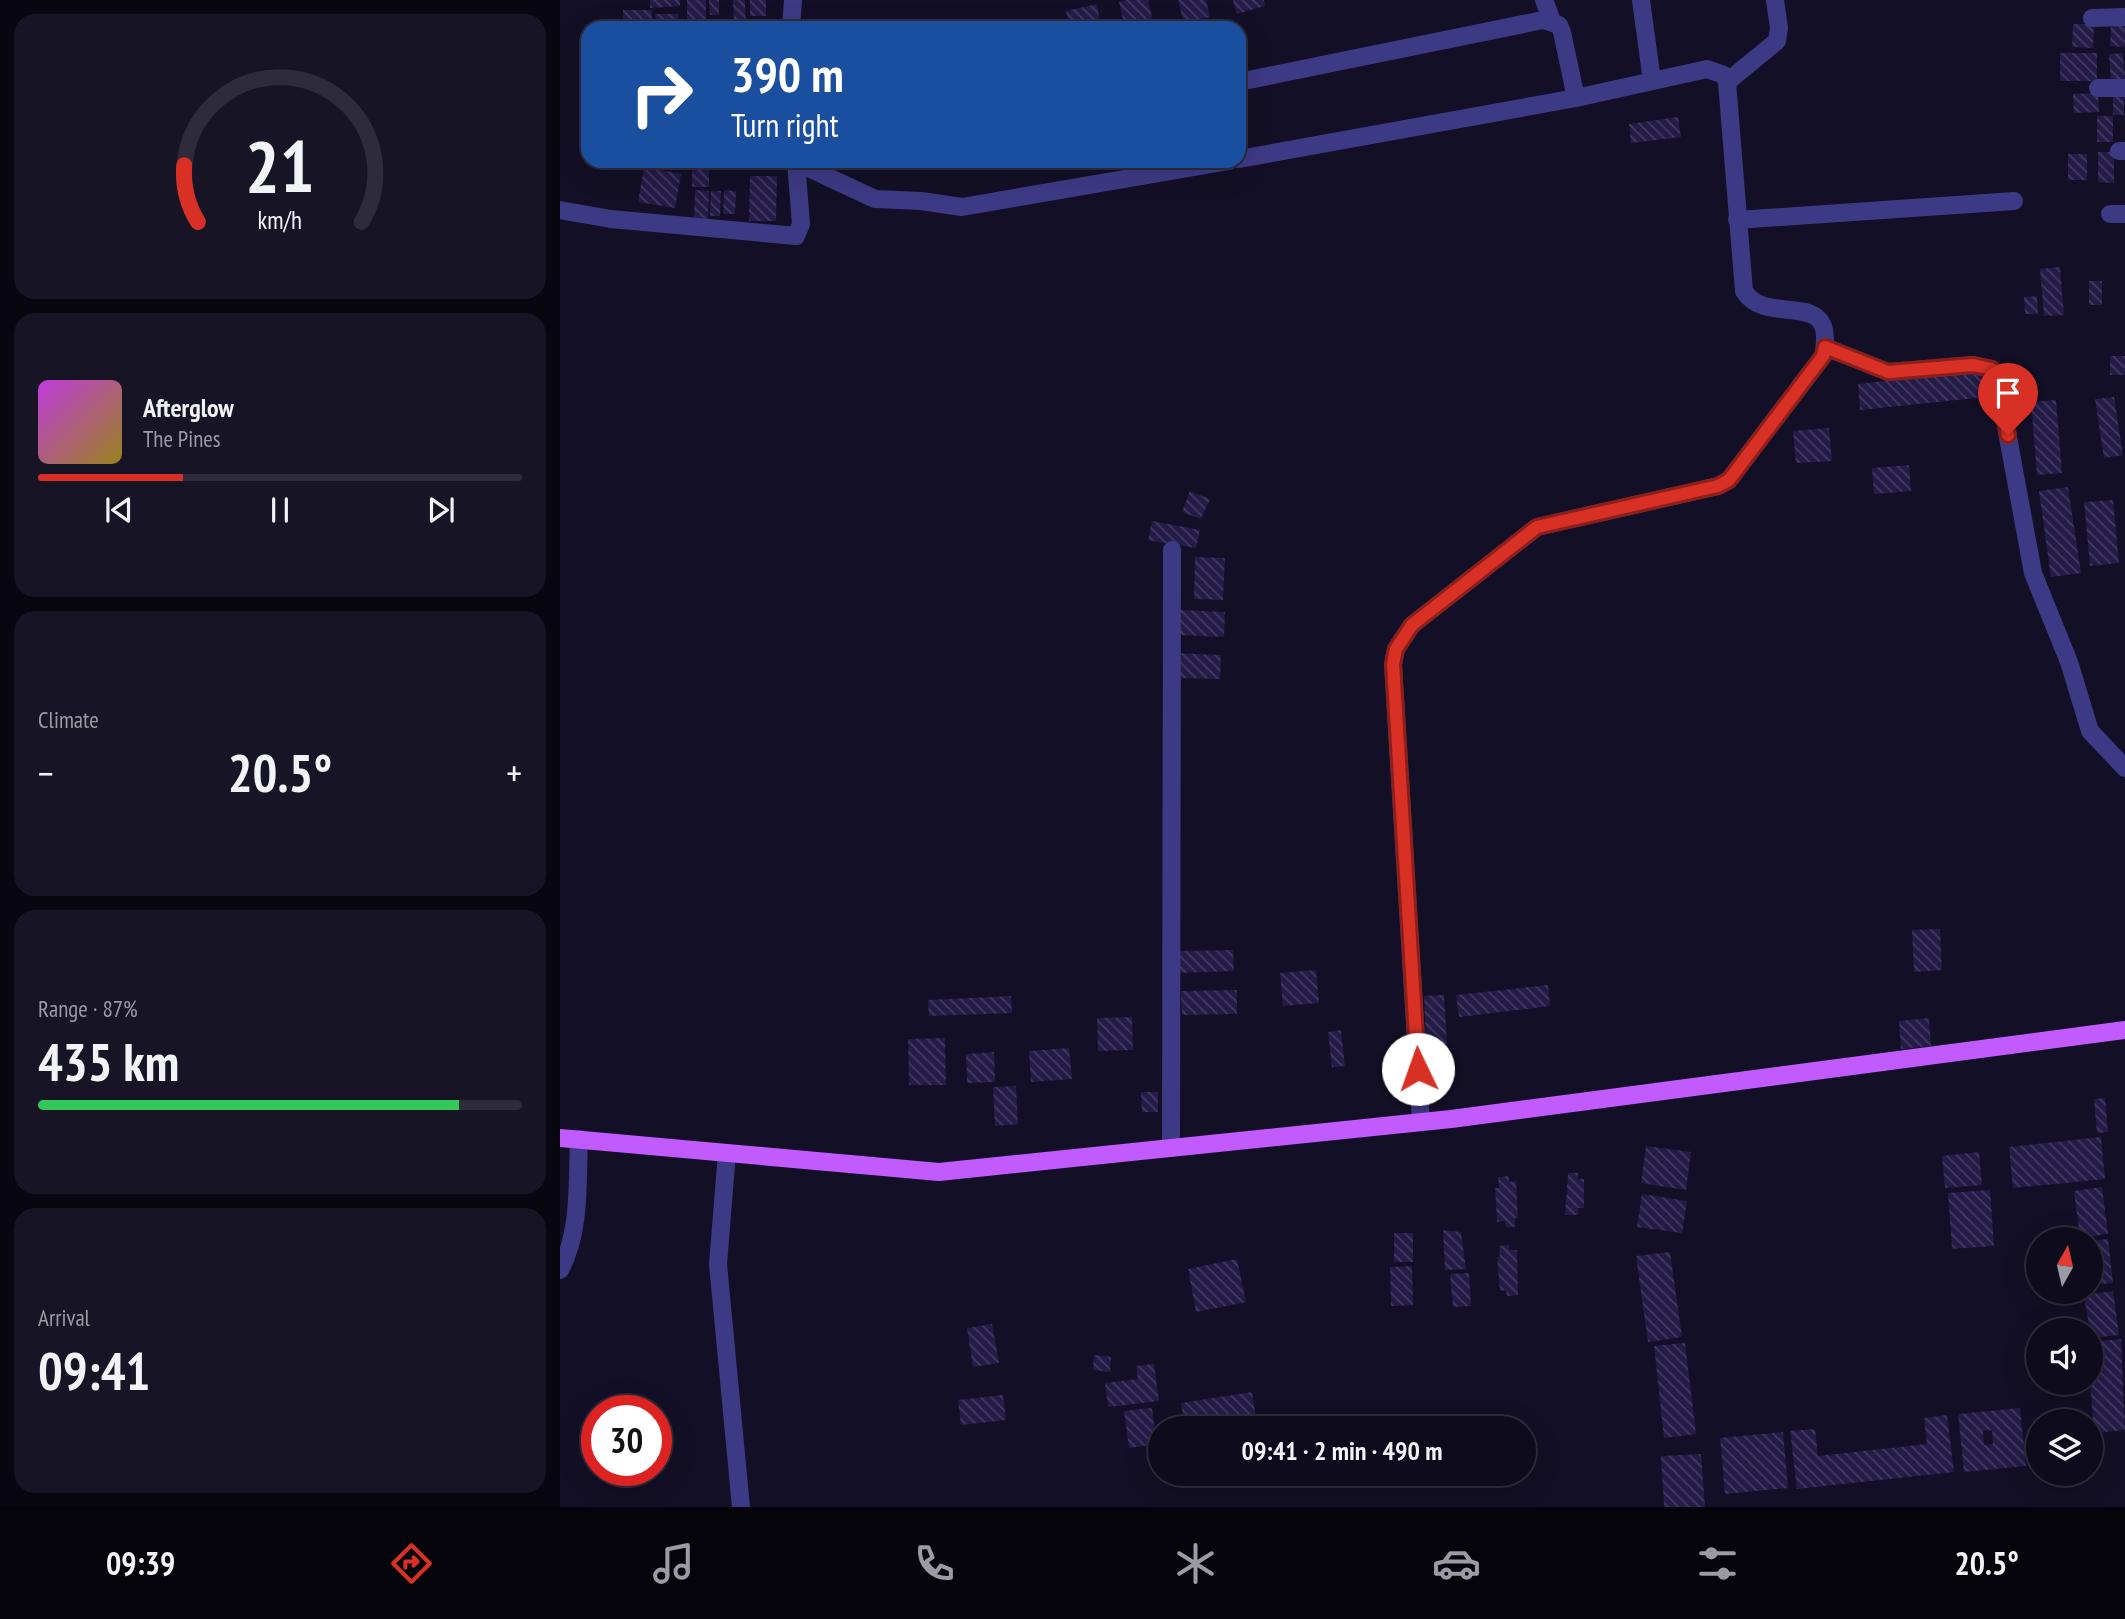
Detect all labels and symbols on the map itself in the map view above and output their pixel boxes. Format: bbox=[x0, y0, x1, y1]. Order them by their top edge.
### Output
pin bbox=[1978, 363, 2038, 435]
position arrow bbox=[1381, 1032, 1455, 1106]
north arrow bbox=[2026, 1227, 2104, 1304]
speed limit sign: 30 bbox=[581, 1395, 672, 1486]

